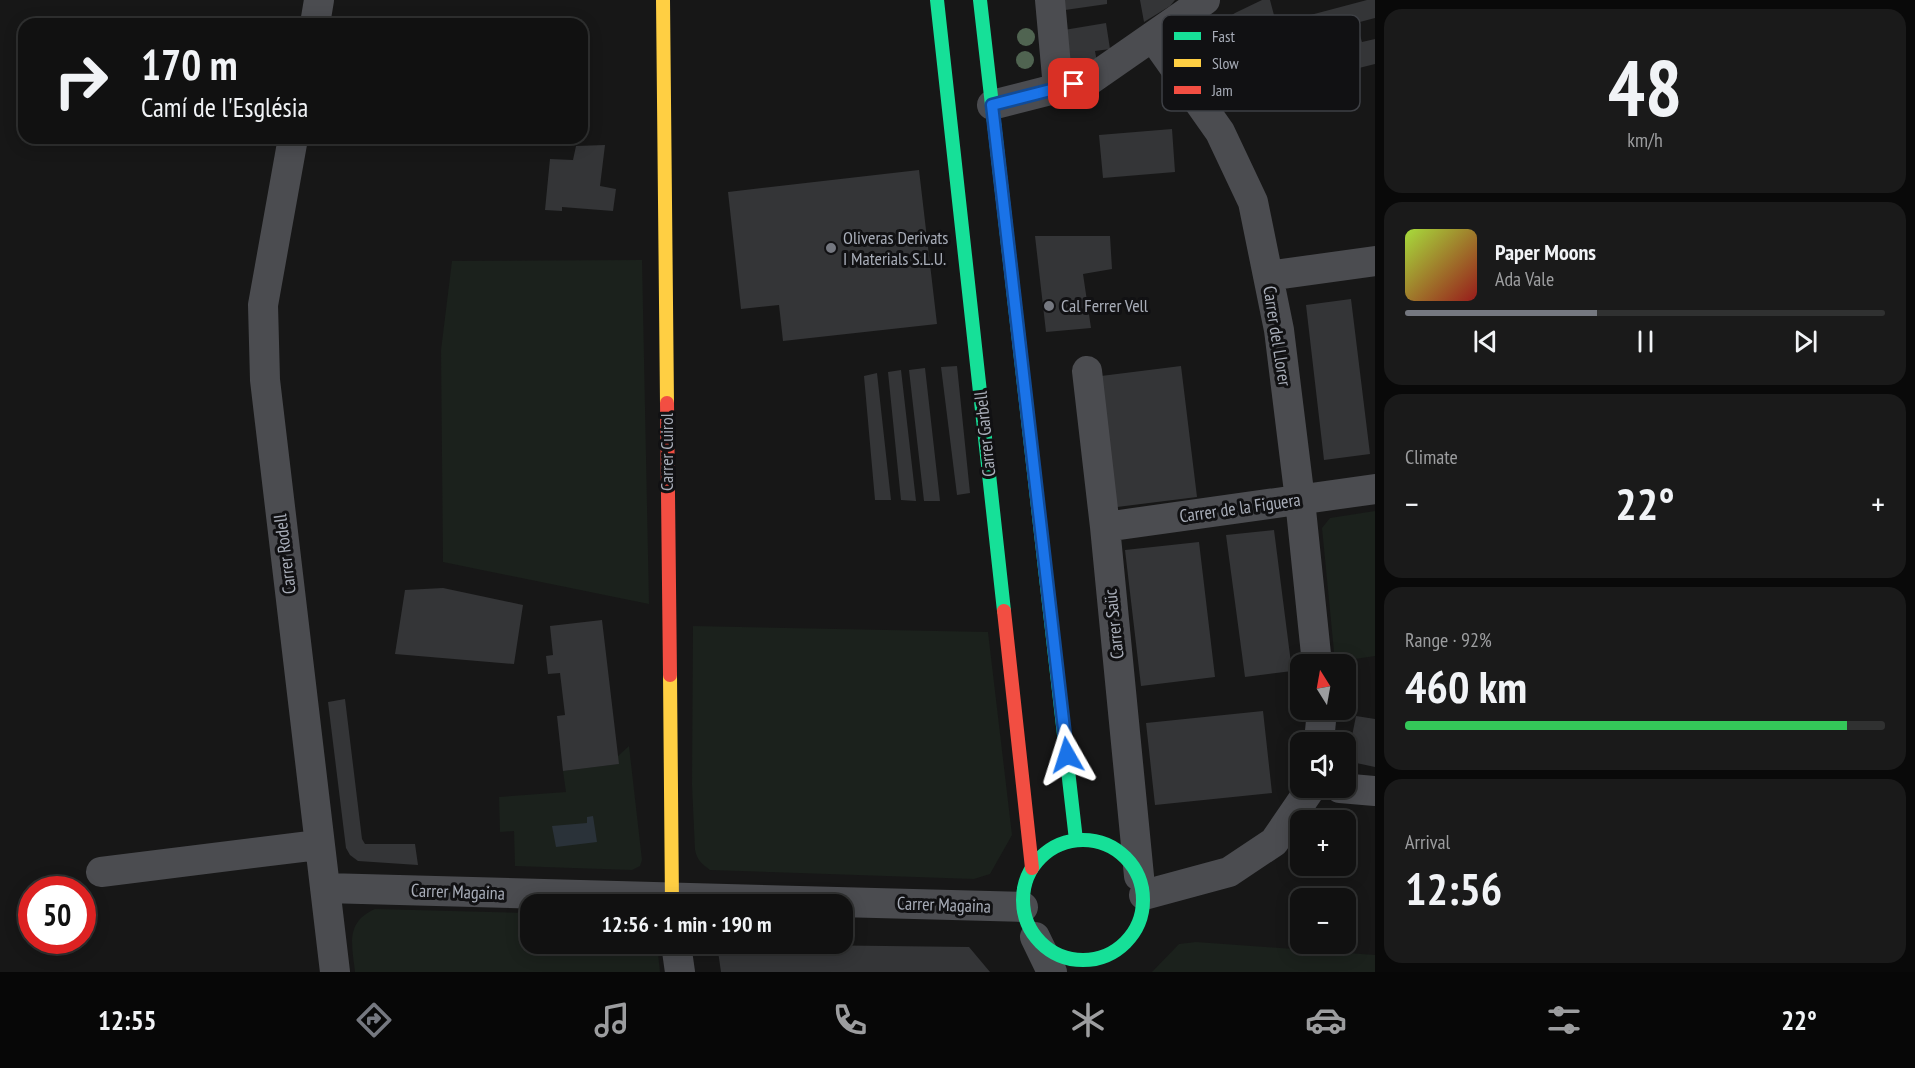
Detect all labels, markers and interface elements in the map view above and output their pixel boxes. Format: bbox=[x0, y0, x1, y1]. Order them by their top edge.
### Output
legend bbox=[1162, 15, 1360, 111]
text: Fast bbox=[1212, 26, 1235, 46]
text: 170 m bbox=[141, 37, 238, 92]
text: 48 bbox=[1608, 37, 1682, 138]
icon: right bbox=[42, 42, 120, 120]
text: Slow bbox=[1212, 53, 1239, 73]
pin bbox=[1048, 58, 1099, 109]
icon: arrive bbox=[1057, 67, 1090, 100]
text: Jam bbox=[1211, 80, 1233, 100]
text: Camí de l'Església bbox=[141, 90, 308, 124]
text: km/h bbox=[1627, 127, 1663, 153]
place label: Oliveras Derivats I Materials S.L.U. bbox=[843, 226, 948, 270]
text: Paper Moons bbox=[1495, 238, 1596, 266]
marker: Oliveras Derivats I Materials S.L.U. bbox=[824, 241, 838, 255]
text: Ada Vale bbox=[1495, 266, 1554, 292]
street label: Carrer del Llorer bbox=[1258, 284, 1297, 388]
place label: Cal Ferrer Vell bbox=[1061, 294, 1149, 317]
marker: Cal Ferrer Vell bbox=[1042, 299, 1056, 313]
icon: previous bbox=[1469, 325, 1502, 358]
icon: pause bbox=[1629, 325, 1662, 358]
icon: next bbox=[1789, 325, 1822, 358]
street label: Carrer Garbell bbox=[968, 389, 1000, 478]
street label: Carrer Cuirol bbox=[655, 412, 678, 491]
text: Climate bbox=[1405, 444, 1458, 470]
text: 22° bbox=[1615, 474, 1675, 532]
text: − bbox=[1405, 482, 1419, 525]
text: + bbox=[1871, 482, 1885, 525]
street label: Carrer de la Figuera bbox=[1178, 488, 1302, 527]
street label: Carrer Rodell bbox=[268, 512, 301, 595]
street label: Carrer Saüc bbox=[1098, 587, 1129, 660]
text: Range · 92% bbox=[1405, 627, 1492, 653]
north arrow bbox=[1290, 654, 1356, 720]
map controls bbox=[1290, 654, 1356, 954]
text: 460 km bbox=[1405, 657, 1527, 715]
position arrow bbox=[1035, 723, 1099, 787]
button: sound bbox=[1290, 732, 1356, 798]
button: + bbox=[1290, 810, 1356, 876]
text: Arrival bbox=[1405, 829, 1450, 855]
text: 12:56 bbox=[1405, 859, 1502, 917]
speed limit sign: 50 bbox=[18, 876, 96, 954]
street label: Carrer Magaina bbox=[411, 878, 505, 905]
button: − bbox=[1290, 888, 1356, 954]
street label: Carrer Magaina bbox=[897, 891, 991, 918]
text: 12:56 · 1 min · 190 m bbox=[601, 910, 772, 938]
icon: directions bbox=[353, 999, 395, 1041]
icon: music bbox=[591, 999, 633, 1041]
icon: phone bbox=[829, 999, 871, 1041]
icon: climate bbox=[1067, 999, 1109, 1041]
icon: car bbox=[1305, 999, 1347, 1041]
icon: filters bbox=[1543, 999, 1585, 1041]
text: 12:55 bbox=[98, 1003, 156, 1037]
text: 22° bbox=[1781, 1003, 1817, 1037]

